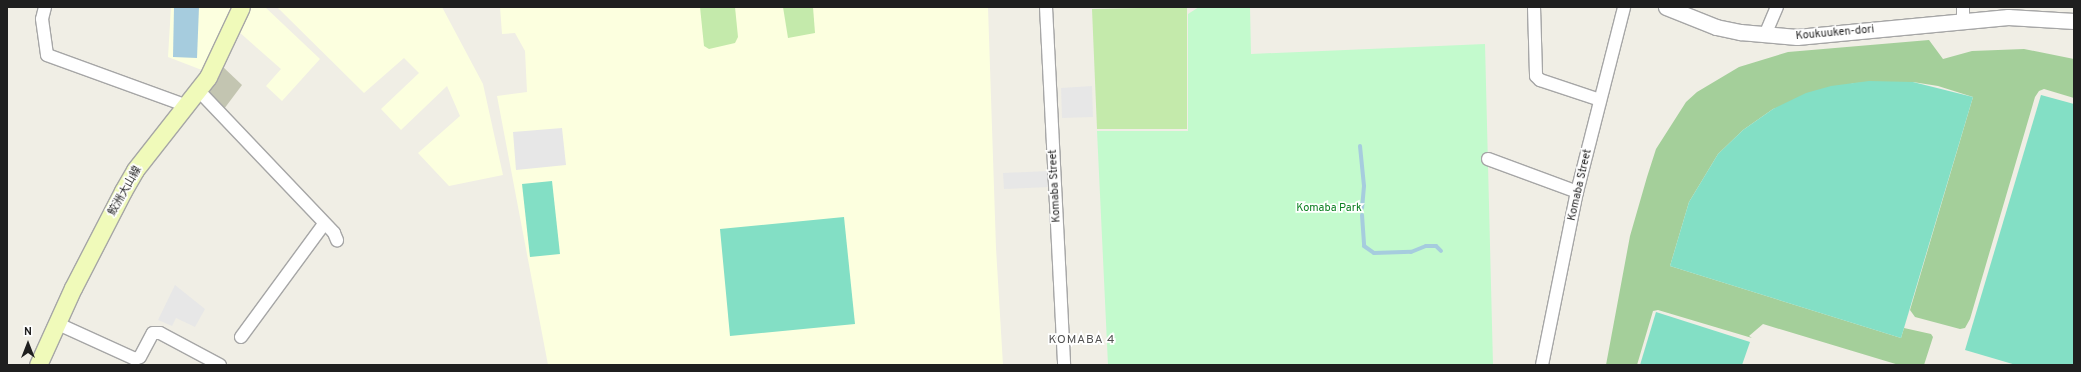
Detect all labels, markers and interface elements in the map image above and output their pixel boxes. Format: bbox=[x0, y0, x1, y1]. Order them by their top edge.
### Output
street label: Koukuuken-dori bbox=[1795, 23, 1875, 43]
street label: Komaba Street bbox=[1565, 148, 1595, 222]
street label: Komaba Street bbox=[1046, 149, 1064, 223]
street label: 鮫洲大山線 bbox=[106, 164, 144, 218]
park label: Komaba Park bbox=[1296, 201, 1362, 215]
north arrow bbox=[8, 324, 48, 364]
text: N bbox=[24, 325, 32, 339]
district label: KOMABA 4 bbox=[1048, 334, 1116, 348]

